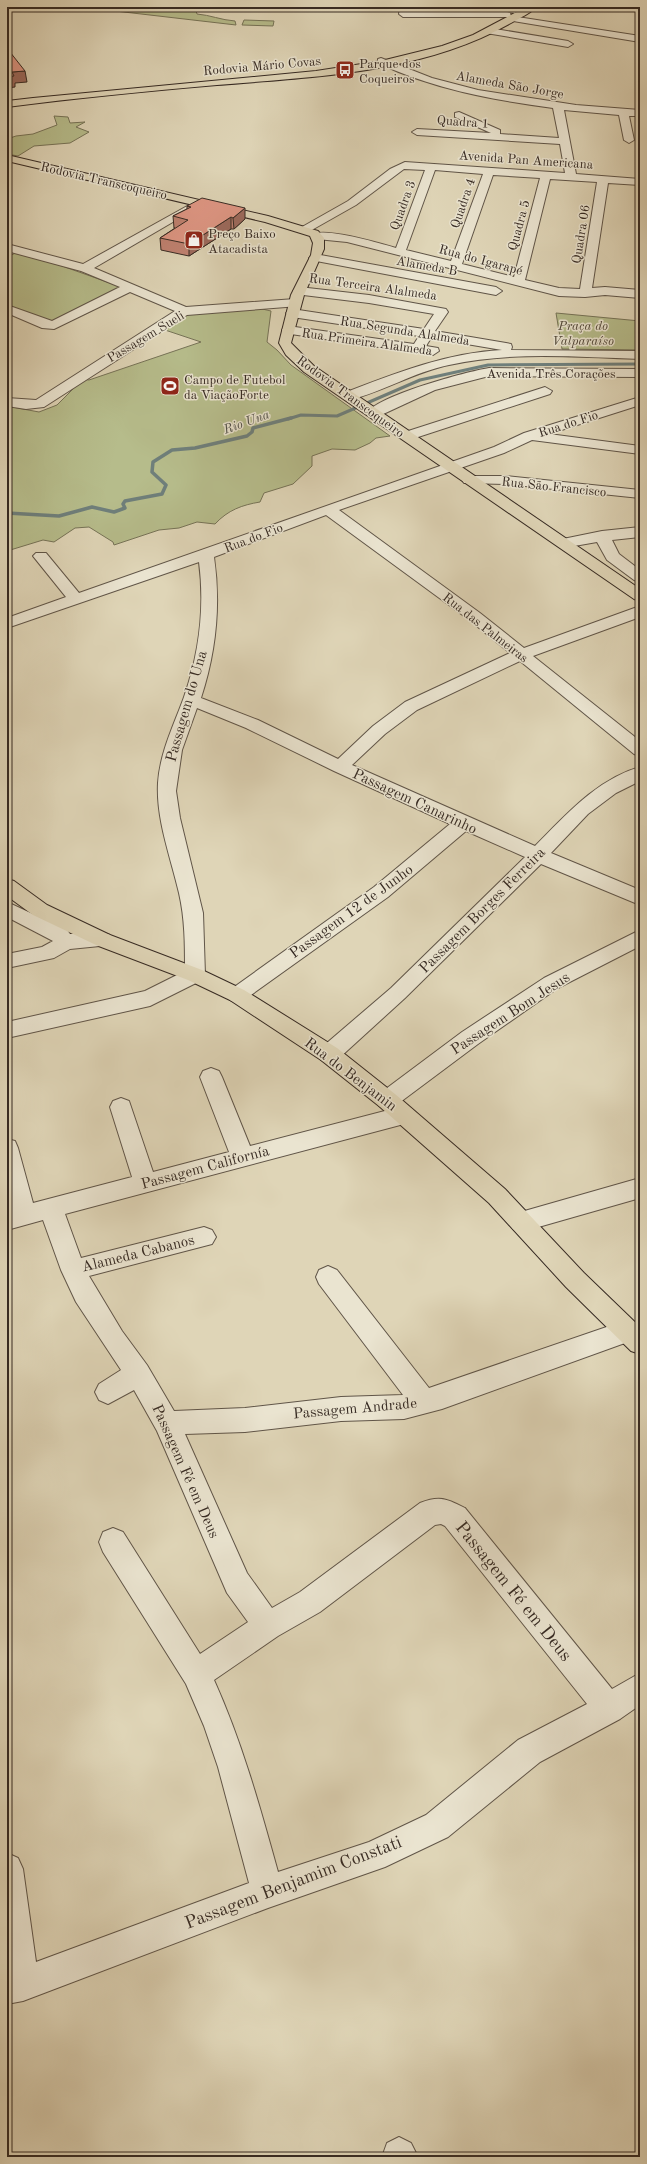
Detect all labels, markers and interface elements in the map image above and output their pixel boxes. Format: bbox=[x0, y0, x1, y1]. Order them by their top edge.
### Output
street label: Rodovia Mário Covas bbox=[203, 55, 322, 78]
place label: Parque dos Coqueiros bbox=[359, 58, 421, 86]
bus stop icon: Parque dos Coqueiros bbox=[334, 59, 356, 81]
street label: Alameda São Jorge bbox=[455, 70, 565, 101]
street label: Quadra 1 bbox=[436, 114, 489, 131]
street label: Avenida Pan Americana bbox=[458, 149, 594, 172]
street label: Rodovia Transcoqueiro bbox=[39, 161, 168, 202]
street label: Quadra 4 bbox=[449, 177, 478, 230]
street label: Quadra 3 bbox=[388, 179, 418, 232]
street label: Quadra 5 bbox=[506, 199, 532, 252]
street label: Quadra 06 bbox=[570, 204, 593, 265]
place label: Preço Baixo Atacadista bbox=[208, 228, 276, 256]
shop icon: Preço Baixo Atacadista bbox=[183, 229, 205, 251]
street label: Rua do Igarapé bbox=[437, 243, 524, 278]
street label: Alameda B bbox=[395, 255, 458, 278]
street label: Rua Terceira Alalmeda bbox=[308, 272, 438, 303]
street label: Passagem Sueli bbox=[105, 309, 187, 365]
street label: Rua Segunda Alalmeda bbox=[339, 315, 471, 348]
park label: Praça do Valparaíso bbox=[552, 320, 614, 348]
street label: Rua Primeira Alalmeda bbox=[300, 327, 434, 358]
street label: Rodovia Transcoqueiro bbox=[294, 354, 406, 441]
street label: Avenida Três Corações bbox=[486, 368, 616, 381]
place label: Campo de Futebol da ViaçãoForte bbox=[184, 374, 286, 402]
sports icon: Campo de Futebol da ViaçãoForte bbox=[159, 375, 181, 397]
water label: Rio Una bbox=[221, 408, 271, 437]
street label: Rua do Fio bbox=[537, 409, 600, 440]
street label: Rua São Francisco bbox=[501, 476, 607, 499]
street label: Rua do Fio bbox=[222, 521, 285, 556]
street label: Rua das Palmeiras bbox=[440, 591, 530, 666]
street label: Passagem do Una bbox=[164, 648, 211, 764]
street label: Passagem Canarinho bbox=[350, 767, 479, 838]
street label: Passagem Borges Ferreira bbox=[417, 845, 549, 977]
street label: Passagem 12 de Junho bbox=[287, 862, 416, 962]
street label: Passagem Bom Jesus bbox=[449, 970, 573, 1058]
street label: Rua do Benjamin bbox=[301, 1036, 399, 1115]
street label: Passagem Californía bbox=[140, 1144, 272, 1193]
street label: Alameda Cabanos bbox=[80, 1233, 196, 1276]
street label: Passagem Andrade bbox=[293, 1397, 418, 1422]
street label: Passagem Fé em Deus bbox=[148, 1402, 221, 1541]
street label: Passagem Fé em Deus bbox=[452, 1518, 575, 1665]
street label: Passagem Benjamim Constati bbox=[182, 1833, 404, 1933]

